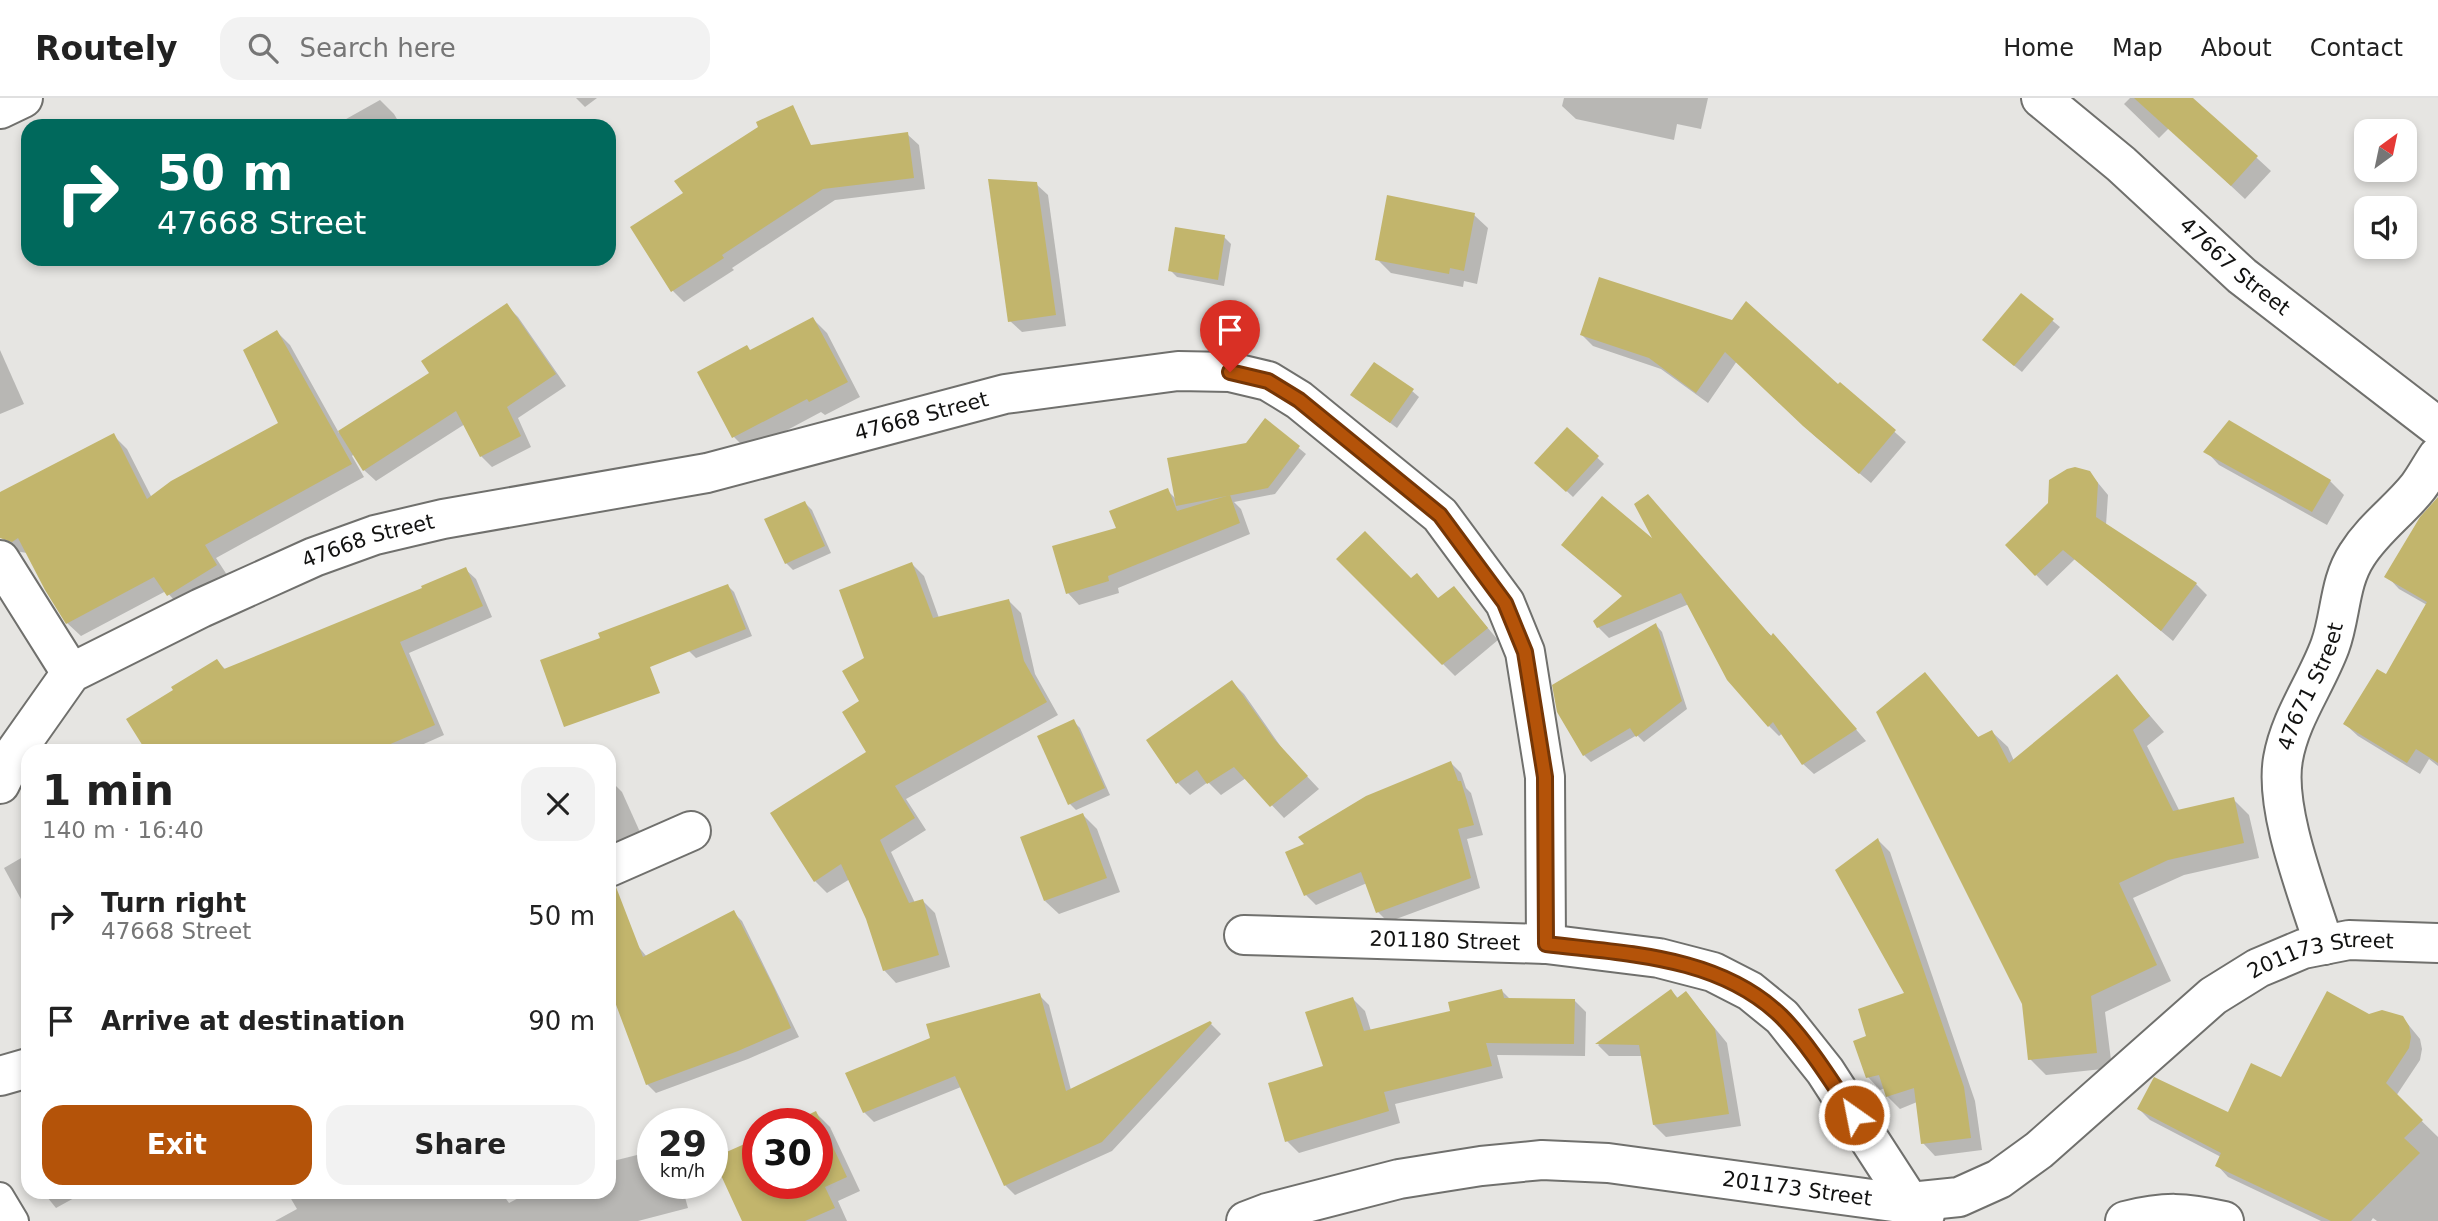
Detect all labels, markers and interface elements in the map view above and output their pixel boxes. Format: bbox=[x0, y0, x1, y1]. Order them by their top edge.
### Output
search box bbox=[220, 17, 710, 80]
text: Routely bbox=[35, 29, 178, 68]
icon: search bbox=[244, 29, 282, 67]
text: Search here bbox=[300, 33, 456, 63]
text: Home bbox=[2003, 34, 2074, 62]
text: Map bbox=[2112, 34, 2163, 62]
text: About bbox=[2201, 34, 2272, 62]
text: Contact bbox=[2310, 34, 2403, 62]
north arrow bbox=[2354, 119, 2417, 182]
map controls bbox=[2354, 119, 2417, 259]
text: 50 m bbox=[157, 145, 293, 202]
icon: right bbox=[42, 147, 133, 238]
button: sound bbox=[2354, 196, 2417, 259]
text: 47668 Street bbox=[157, 204, 366, 242]
street label: 47667 Street bbox=[2175, 213, 2295, 320]
pin bbox=[1200, 300, 1260, 372]
icon: arrive bbox=[1211, 311, 1249, 349]
street label: 47668 Street bbox=[852, 387, 991, 445]
street label: 47668 Street bbox=[298, 509, 437, 573]
street label: 47671 Street bbox=[2273, 620, 2348, 753]
text: 1 min bbox=[42, 766, 174, 815]
button: close bbox=[521, 767, 595, 841]
text: 140 m · 16:40 bbox=[42, 817, 204, 843]
text: Turn right bbox=[101, 888, 246, 918]
icon: right bbox=[42, 897, 80, 935]
text: 50 m bbox=[528, 901, 595, 931]
text: 47668 Street bbox=[101, 918, 251, 944]
street label: 201180 Street bbox=[1369, 927, 1521, 955]
street label: 201173 Street bbox=[2243, 928, 2394, 984]
icon: arrive bbox=[42, 1002, 80, 1040]
text: Arrive at destination bbox=[101, 1006, 405, 1036]
text: 90 m bbox=[528, 1006, 595, 1036]
position arrow bbox=[1817, 1078, 1891, 1152]
button: Exit bbox=[42, 1105, 312, 1185]
button: Share bbox=[326, 1105, 595, 1185]
speed limit sign: 30 bbox=[742, 1108, 833, 1199]
text: 29 bbox=[658, 1124, 707, 1164]
text: km/h bbox=[660, 1160, 705, 1181]
street label: 201173 Street bbox=[1721, 1167, 1873, 1211]

